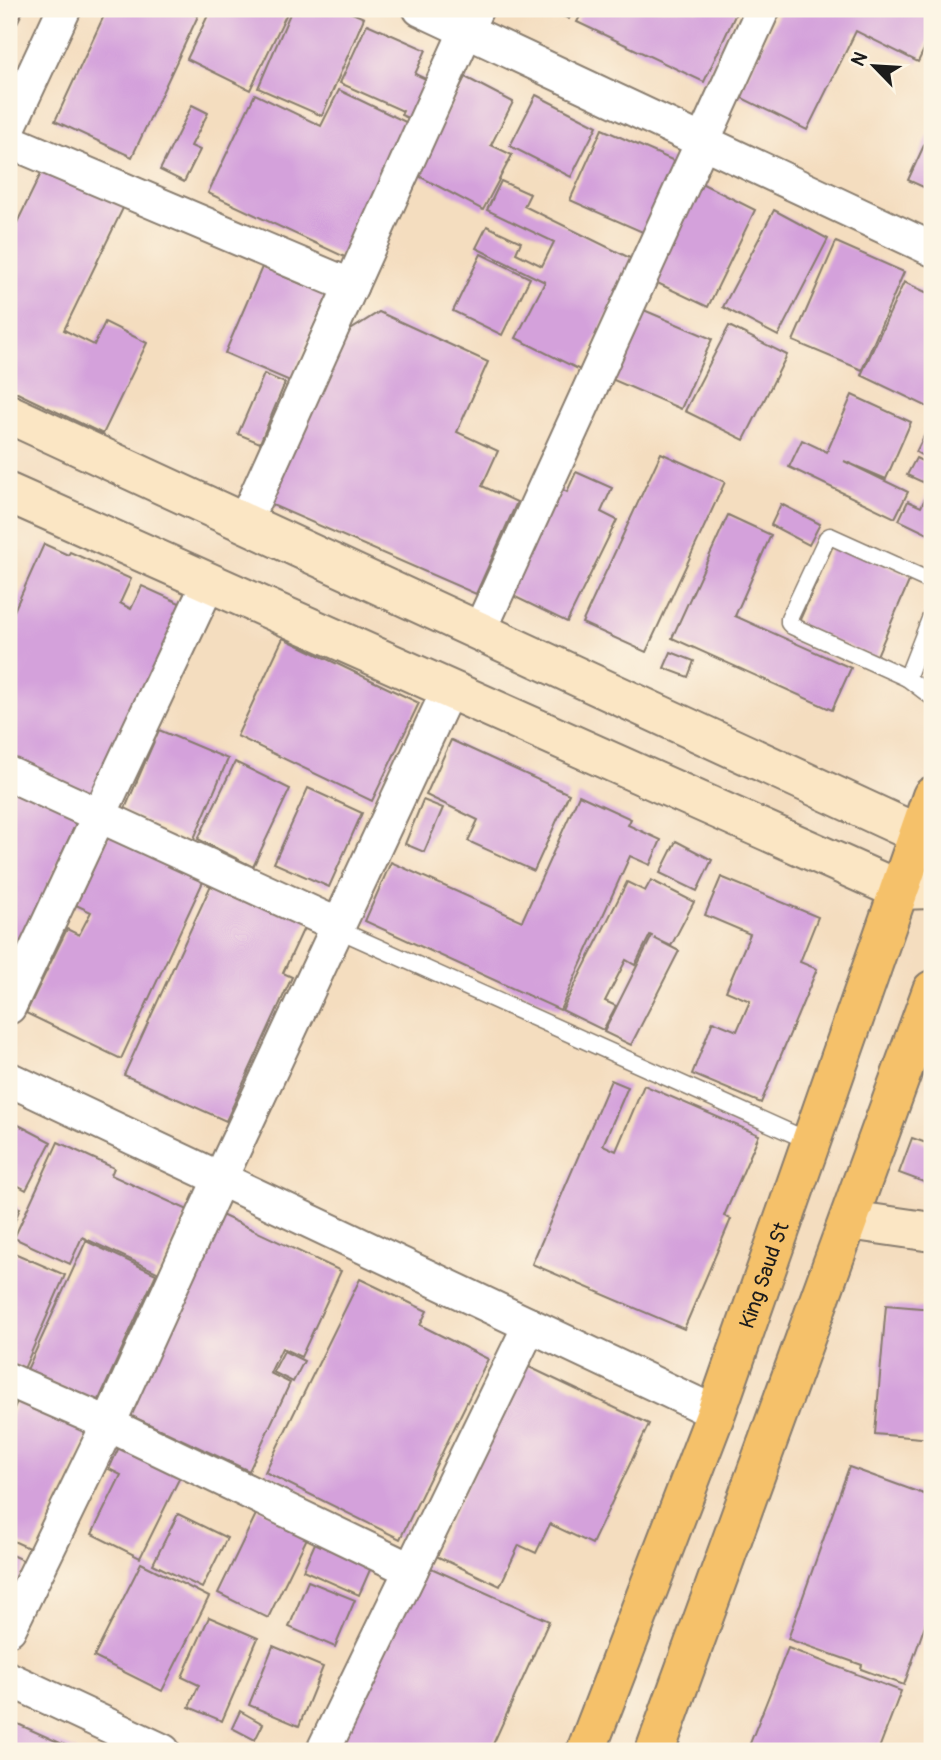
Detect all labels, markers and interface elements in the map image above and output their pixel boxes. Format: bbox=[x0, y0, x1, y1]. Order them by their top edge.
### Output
north arrow bbox=[839, 32, 909, 102]
text: N bbox=[846, 48, 873, 70]
street label: King Saud St bbox=[733, 1218, 795, 1332]

